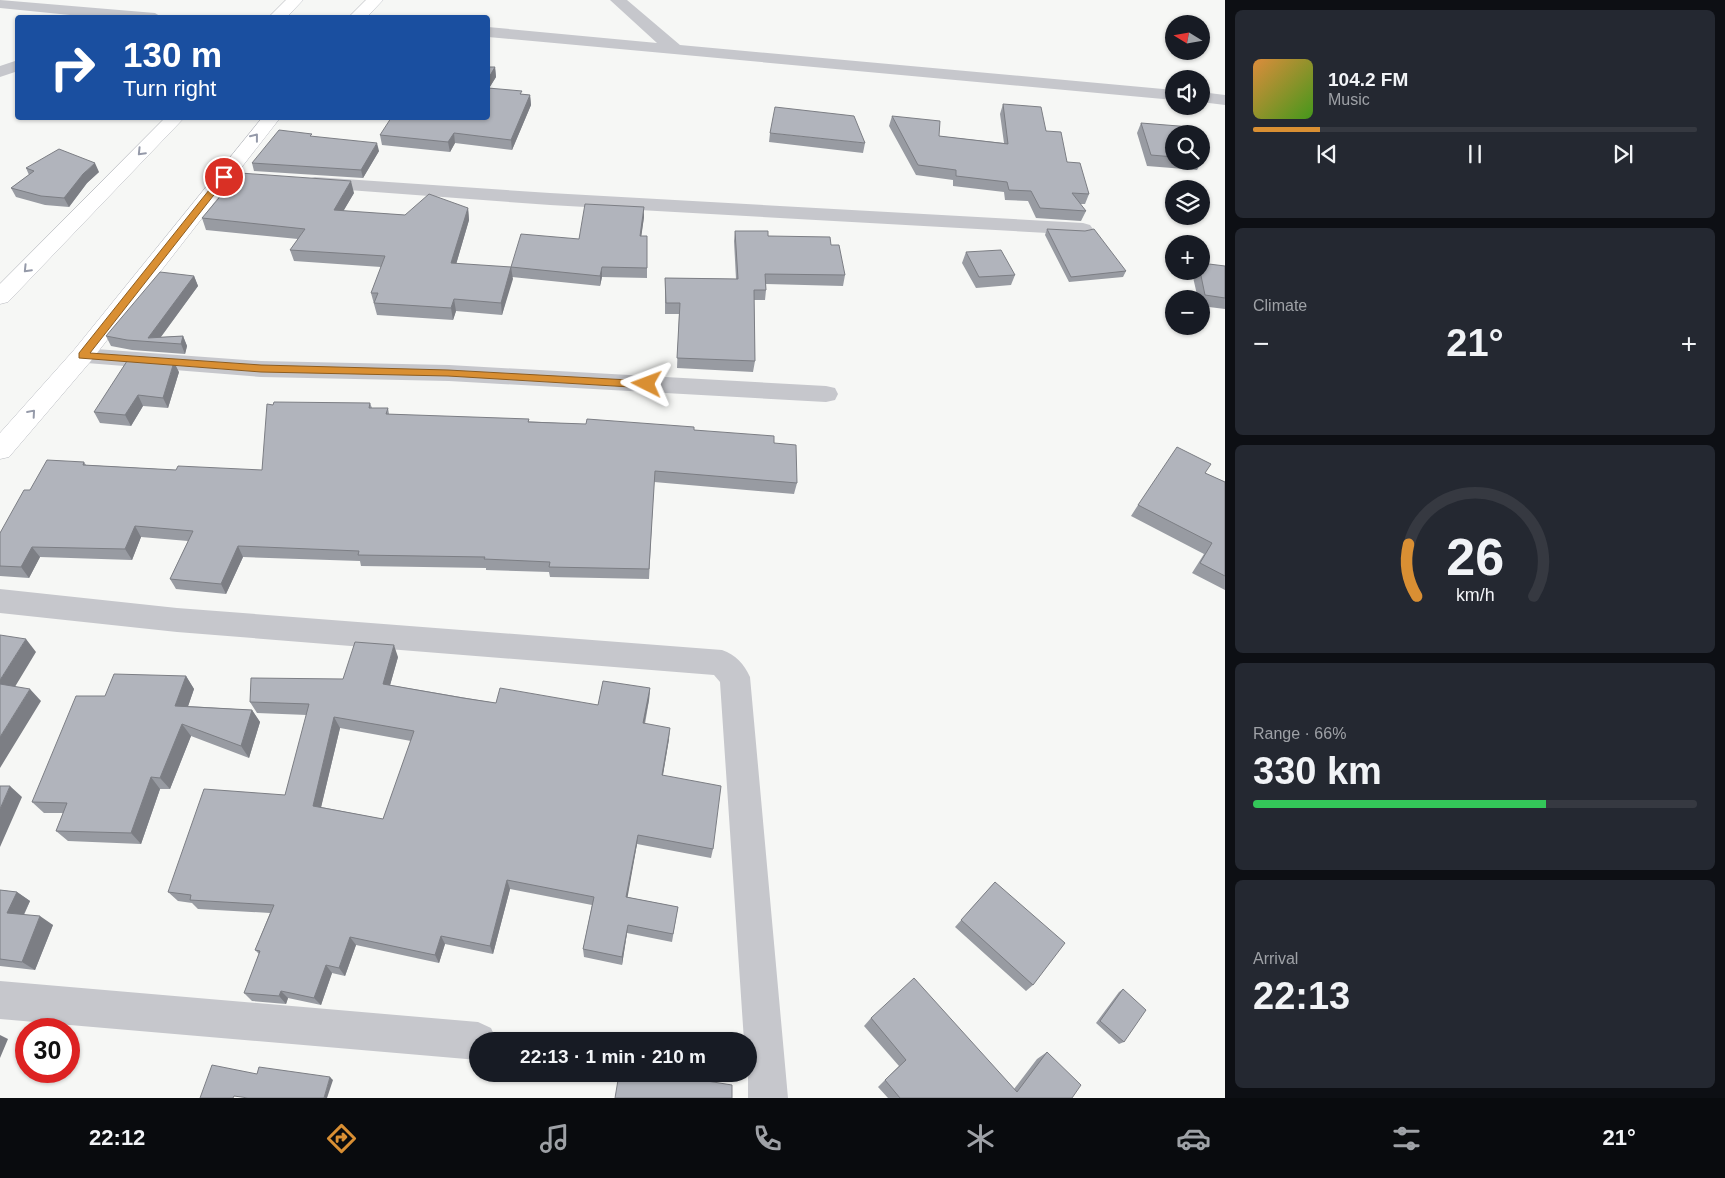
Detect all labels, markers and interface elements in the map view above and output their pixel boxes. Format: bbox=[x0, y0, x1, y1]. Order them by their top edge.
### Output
north arrow bbox=[1165, 15, 1210, 60]
map controls bbox=[1165, 15, 1210, 335]
icon: right bbox=[40, 35, 105, 100]
text: 130 m bbox=[123, 35, 222, 74]
text: 104.2 FM bbox=[1328, 69, 1408, 90]
button: sound bbox=[1165, 70, 1210, 115]
text: Turn right bbox=[123, 76, 216, 101]
text: Music bbox=[1328, 91, 1370, 108]
button: search bbox=[1165, 125, 1210, 170]
one-way arrow bbox=[250, 134, 258, 143]
icon: previous bbox=[1313, 140, 1341, 168]
icon: pause bbox=[1461, 140, 1489, 168]
icon: next bbox=[1609, 140, 1637, 168]
one-way arrow bbox=[137, 147, 146, 156]
pin bbox=[203, 156, 245, 198]
icon: arrive bbox=[210, 163, 238, 191]
button: layers bbox=[1165, 180, 1210, 225]
button: + bbox=[1165, 235, 1210, 280]
one-way arrow bbox=[24, 263, 33, 272]
button: − bbox=[1165, 290, 1210, 335]
text: Climate bbox=[1253, 297, 1307, 314]
text: 21° bbox=[1446, 322, 1504, 364]
text: − bbox=[1253, 328, 1269, 359]
text: + bbox=[1681, 328, 1697, 359]
position arrow bbox=[620, 357, 672, 409]
one-way arrow bbox=[26, 410, 35, 419]
text: 26 bbox=[1446, 528, 1504, 586]
text: km/h bbox=[1456, 585, 1494, 605]
text: Range · 66% bbox=[1253, 725, 1346, 742]
text: 330 km bbox=[1253, 750, 1382, 792]
text: Arrival bbox=[1253, 950, 1298, 967]
text: 22:13 bbox=[1253, 975, 1350, 1017]
speed limit sign: 30 bbox=[15, 1018, 80, 1083]
text: 22:13 · 1 min · 210 m bbox=[520, 1046, 706, 1067]
icon: directions bbox=[324, 1121, 359, 1156]
icon: music bbox=[537, 1121, 572, 1156]
icon: phone bbox=[750, 1121, 785, 1156]
icon: climate bbox=[963, 1121, 998, 1156]
icon: car bbox=[1176, 1121, 1211, 1156]
icon: filters bbox=[1389, 1121, 1424, 1156]
text: 22:12 bbox=[89, 1125, 145, 1150]
text: 21° bbox=[1603, 1125, 1636, 1150]

